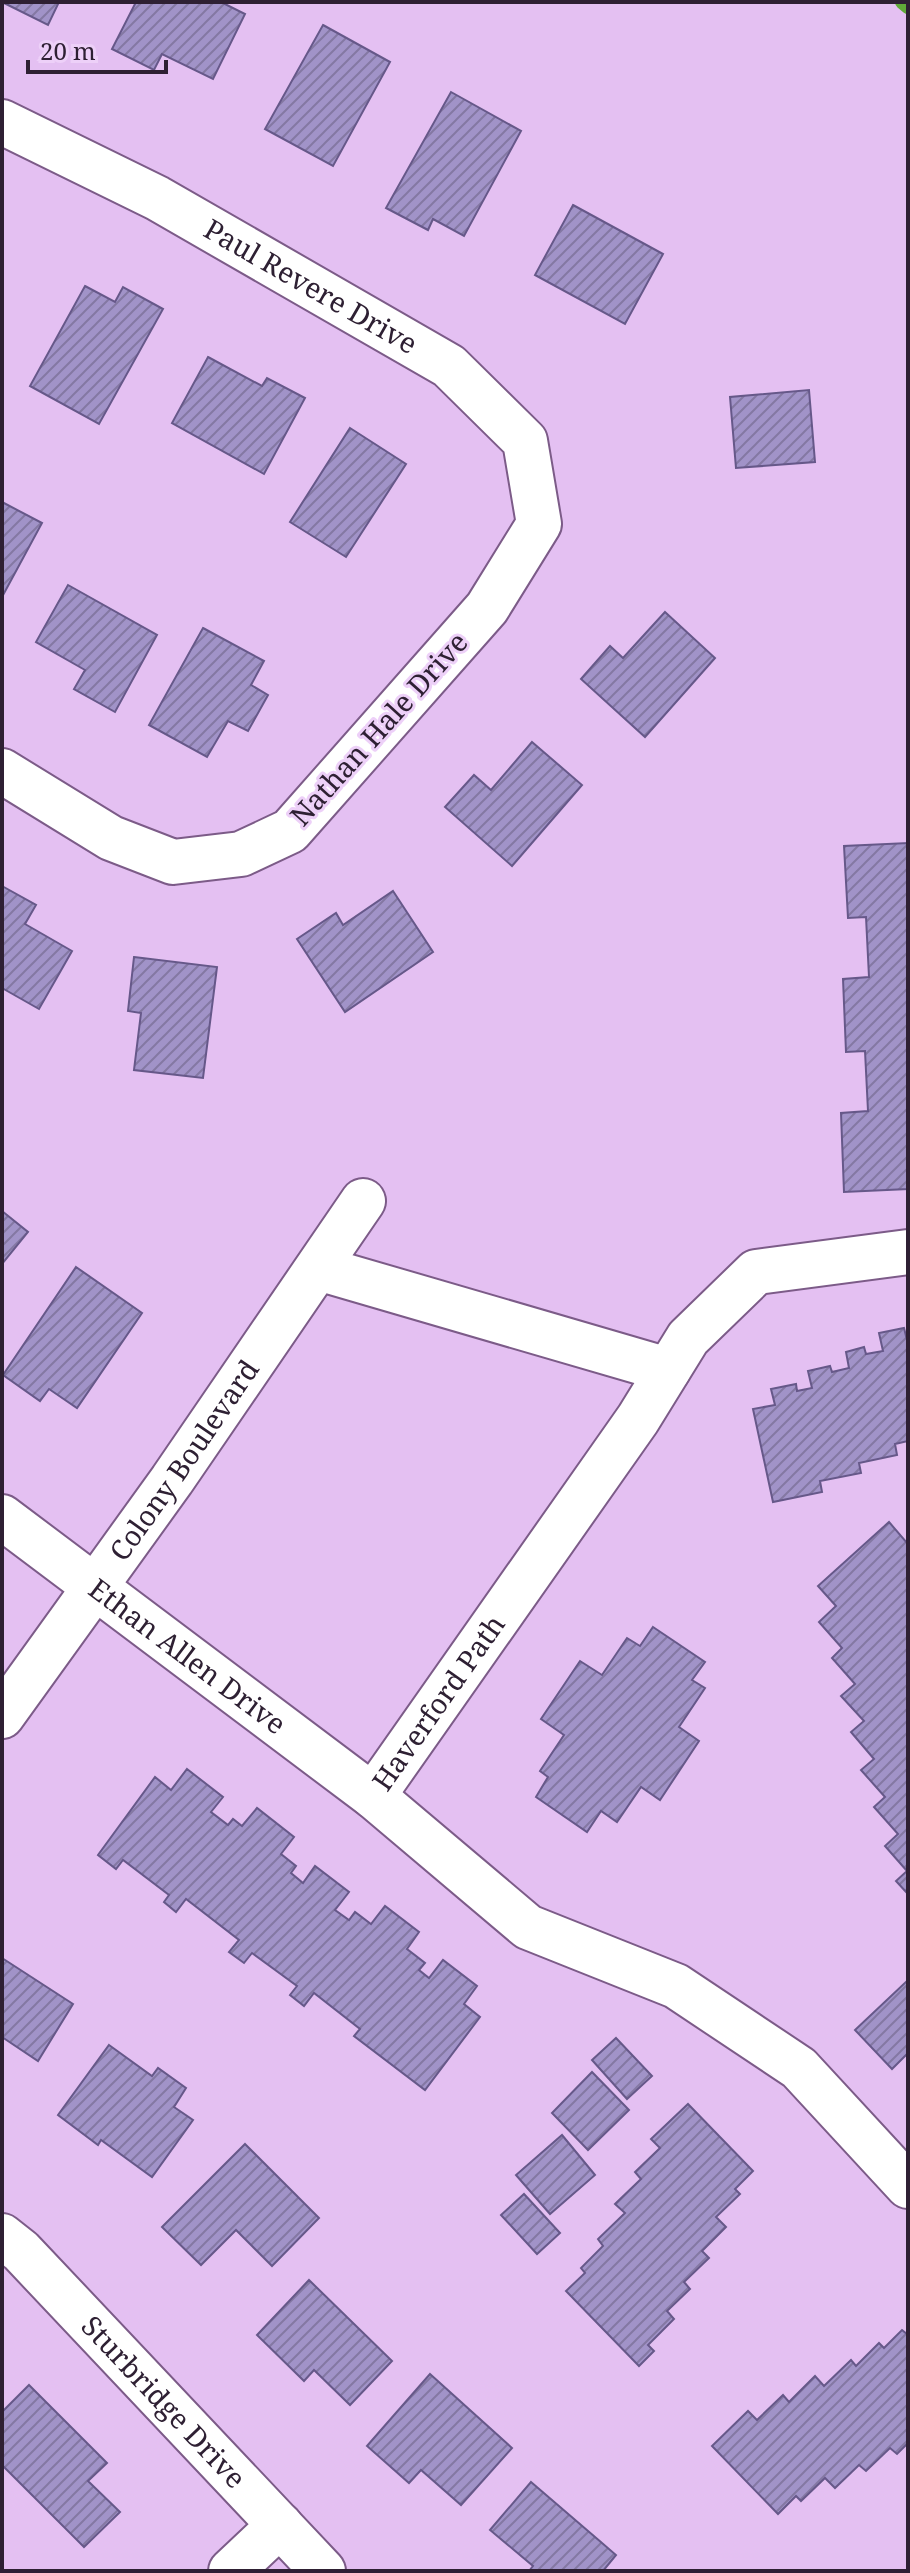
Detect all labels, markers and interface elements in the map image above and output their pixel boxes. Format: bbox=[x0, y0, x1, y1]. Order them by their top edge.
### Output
scale bar bbox=[28, 24, 166, 74]
text: 20 m bbox=[40, 34, 96, 67]
street label: Paul Revere Drive bbox=[198, 209, 425, 362]
street label: Nathan Hale Drive bbox=[281, 623, 476, 833]
street label: Colony Boulevard bbox=[100, 1352, 267, 1568]
street label: Ethan Allen Drive bbox=[82, 1569, 294, 1742]
street label: Haverford Path bbox=[363, 1607, 513, 1798]
street label: Sturbridge Drive bbox=[74, 2307, 255, 2496]

